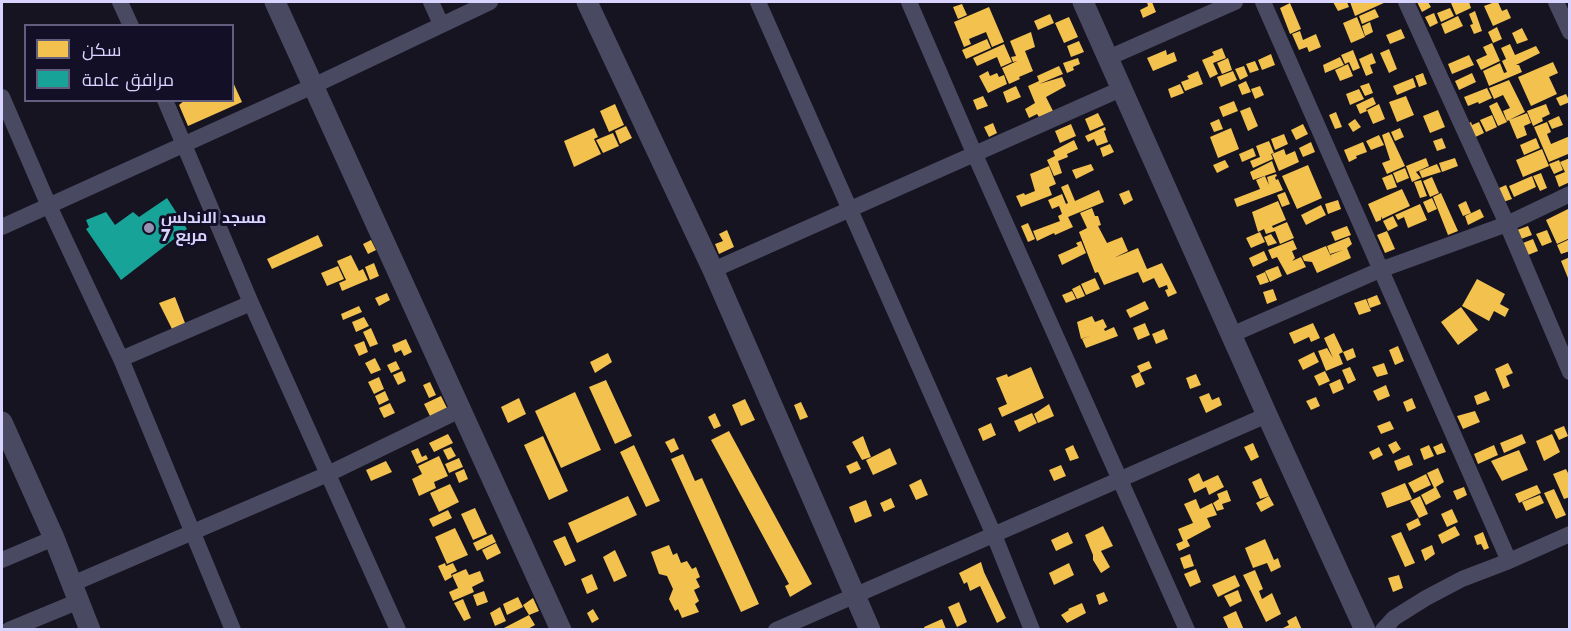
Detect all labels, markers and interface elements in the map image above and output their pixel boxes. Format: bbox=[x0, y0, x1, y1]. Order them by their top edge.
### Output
legend bbox=[24, 24, 234, 102]
text: سكن bbox=[82, 37, 121, 63]
text: مرافق عامة bbox=[82, 67, 174, 93]
place label: مسجد الاندلس مربع 7 bbox=[161, 209, 266, 247]
marker: مسجد الاندلس مربع 7 bbox=[142, 221, 156, 235]

